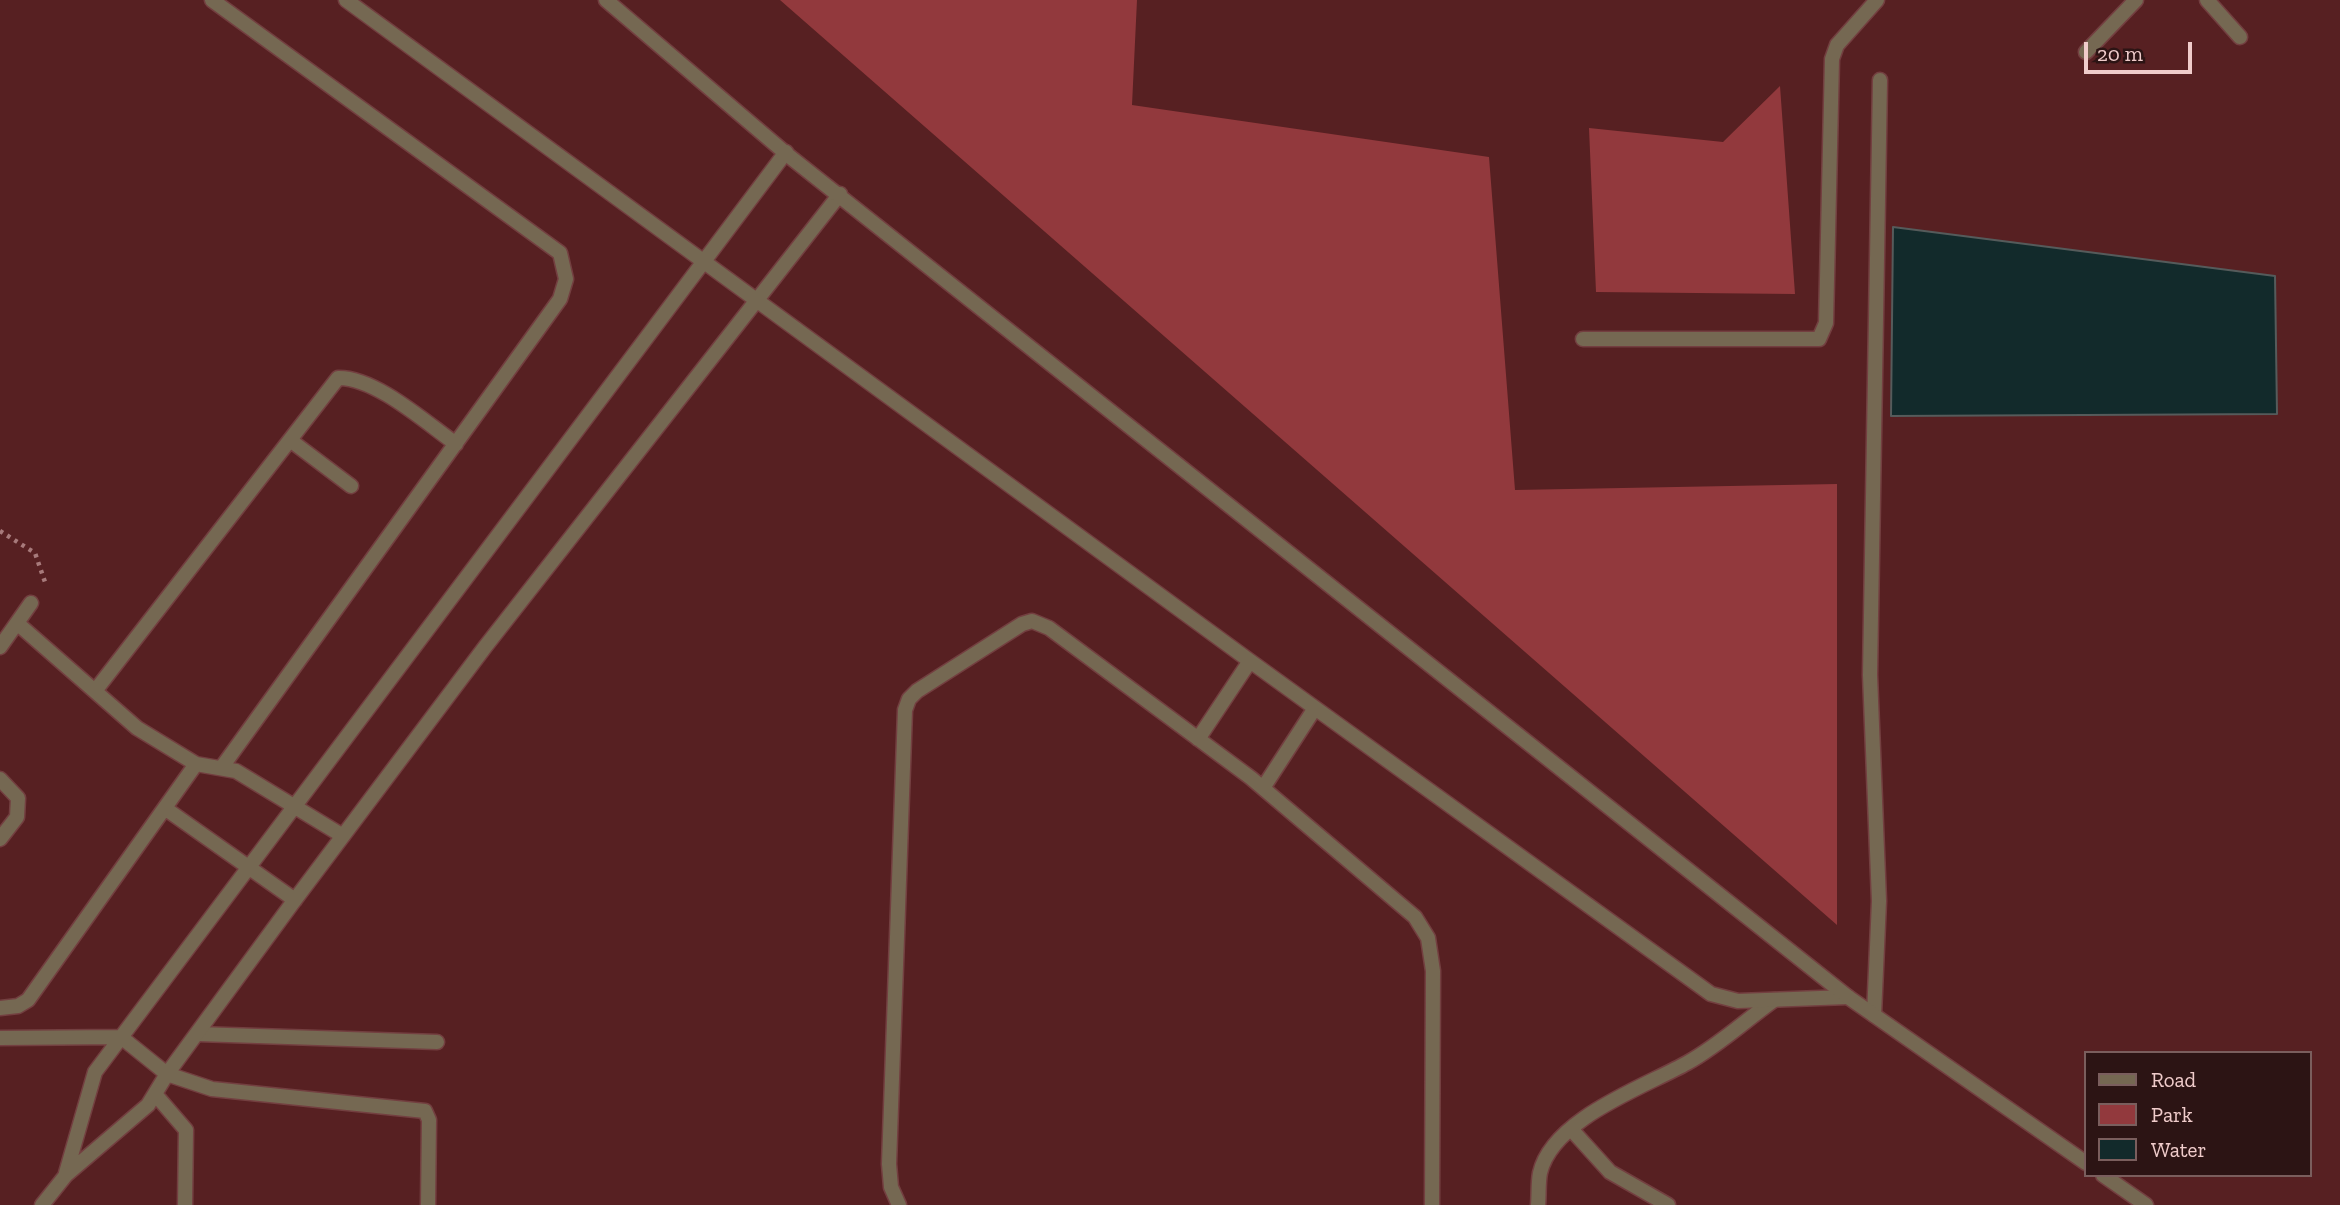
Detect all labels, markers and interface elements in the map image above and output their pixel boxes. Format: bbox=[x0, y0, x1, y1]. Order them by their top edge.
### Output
scale bar bbox=[2088, 28, 2196, 72]
text: 20 m bbox=[2097, 41, 2143, 66]
legend bbox=[2084, 1051, 2312, 1177]
text: Road bbox=[2151, 1067, 2196, 1092]
text: Park bbox=[2151, 1102, 2193, 1127]
text: Water bbox=[2151, 1137, 2206, 1162]

